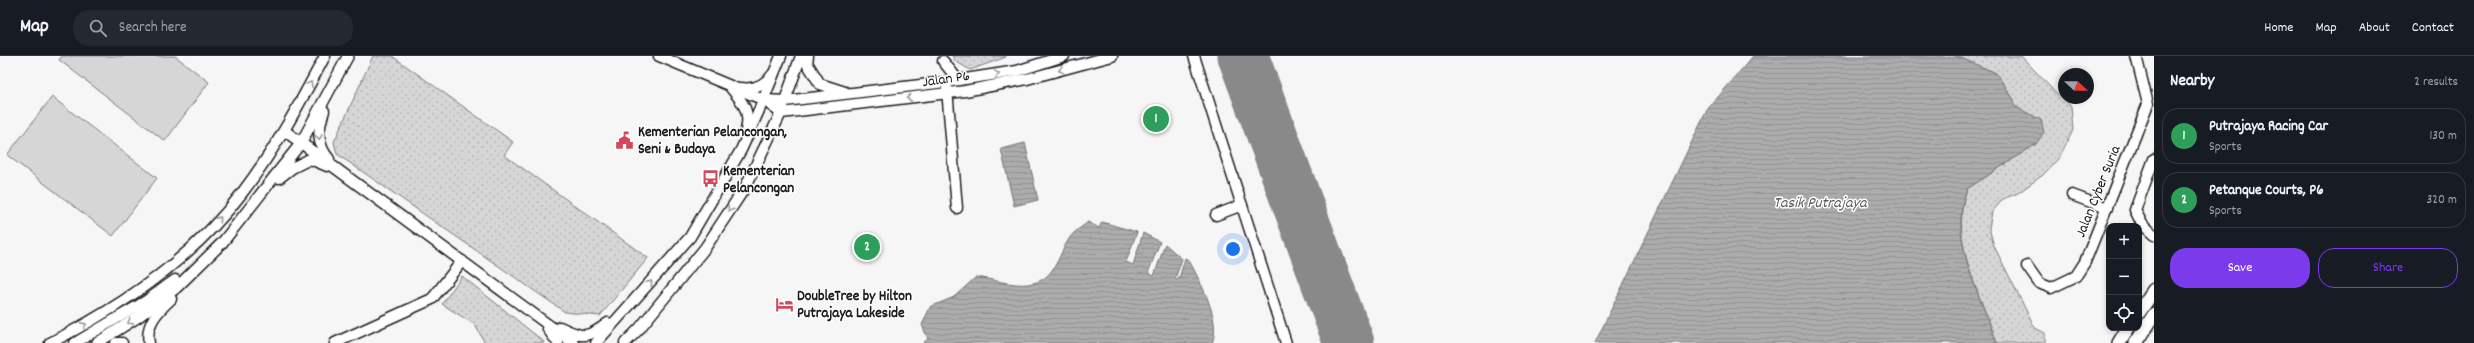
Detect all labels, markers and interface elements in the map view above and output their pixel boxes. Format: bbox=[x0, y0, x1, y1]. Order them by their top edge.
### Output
search box bbox=[73, 10, 353, 46]
text: Map bbox=[20, 14, 49, 41]
icon: search bbox=[87, 17, 109, 39]
text: Search here bbox=[119, 17, 187, 39]
text: Home bbox=[2264, 18, 2293, 38]
text: Map bbox=[2315, 18, 2337, 38]
text: About bbox=[2359, 18, 2390, 38]
text: Contact bbox=[2412, 18, 2454, 38]
one-way arrow bbox=[1058, 65, 1065, 74]
street label: Jalan P6 bbox=[921, 66, 971, 94]
north arrow bbox=[2058, 68, 2094, 104]
one-way arrow bbox=[994, 70, 1000, 79]
text: Nearby bbox=[2170, 70, 2214, 94]
text: 2 results bbox=[2414, 73, 2458, 92]
one-way arrow bbox=[306, 81, 313, 88]
one-way arrow bbox=[906, 93, 912, 102]
pin: 1 bbox=[1143, 104, 1169, 134]
text: Putrajaya Racing Car bbox=[2209, 116, 2328, 138]
place label: Kementerian Pelancongan, Seni & Budaya bbox=[638, 122, 787, 161]
text: 1 bbox=[2183, 127, 2185, 146]
text: 130 m bbox=[2429, 127, 2457, 146]
public building icon: Kementerian Pelancongan, Seni & Budaya bbox=[615, 130, 635, 150]
one-way arrow bbox=[314, 134, 323, 140]
text: Sports bbox=[2209, 138, 2242, 157]
street label: Jalan Cyber Suria bbox=[2070, 142, 2128, 241]
place label: Kementerian Pelancongan bbox=[723, 161, 795, 200]
bus stop icon: Kementerian Pelancongan bbox=[700, 169, 720, 189]
text: Petanque Courts, P6 bbox=[2209, 180, 2324, 202]
text: 2 bbox=[2181, 191, 2187, 210]
text: 320 m bbox=[2427, 191, 2457, 210]
water label: Tasik Putrajaya bbox=[1774, 192, 1868, 215]
text: Sports bbox=[2209, 202, 2242, 221]
one-way arrow bbox=[728, 205, 735, 212]
one-way arrow bbox=[214, 216, 222, 224]
map controls bbox=[2106, 223, 2142, 331]
button: + bbox=[2106, 223, 2142, 259]
pin: 2 bbox=[854, 232, 880, 262]
your location bbox=[1223, 239, 1243, 259]
button: Save bbox=[2170, 248, 2310, 288]
button: Share bbox=[2318, 248, 2458, 288]
button: − bbox=[2106, 259, 2142, 295]
one-way arrow bbox=[646, 280, 653, 288]
place label: DoubleTree by Hilton Putrajaya Lakeside bbox=[797, 286, 912, 325]
hotel icon: DoubleTree by Hilton Putrajaya Lakeside bbox=[774, 294, 794, 314]
button: locate bbox=[2106, 295, 2142, 331]
one-way arrow bbox=[127, 317, 134, 324]
one-way arrow bbox=[80, 322, 88, 330]

